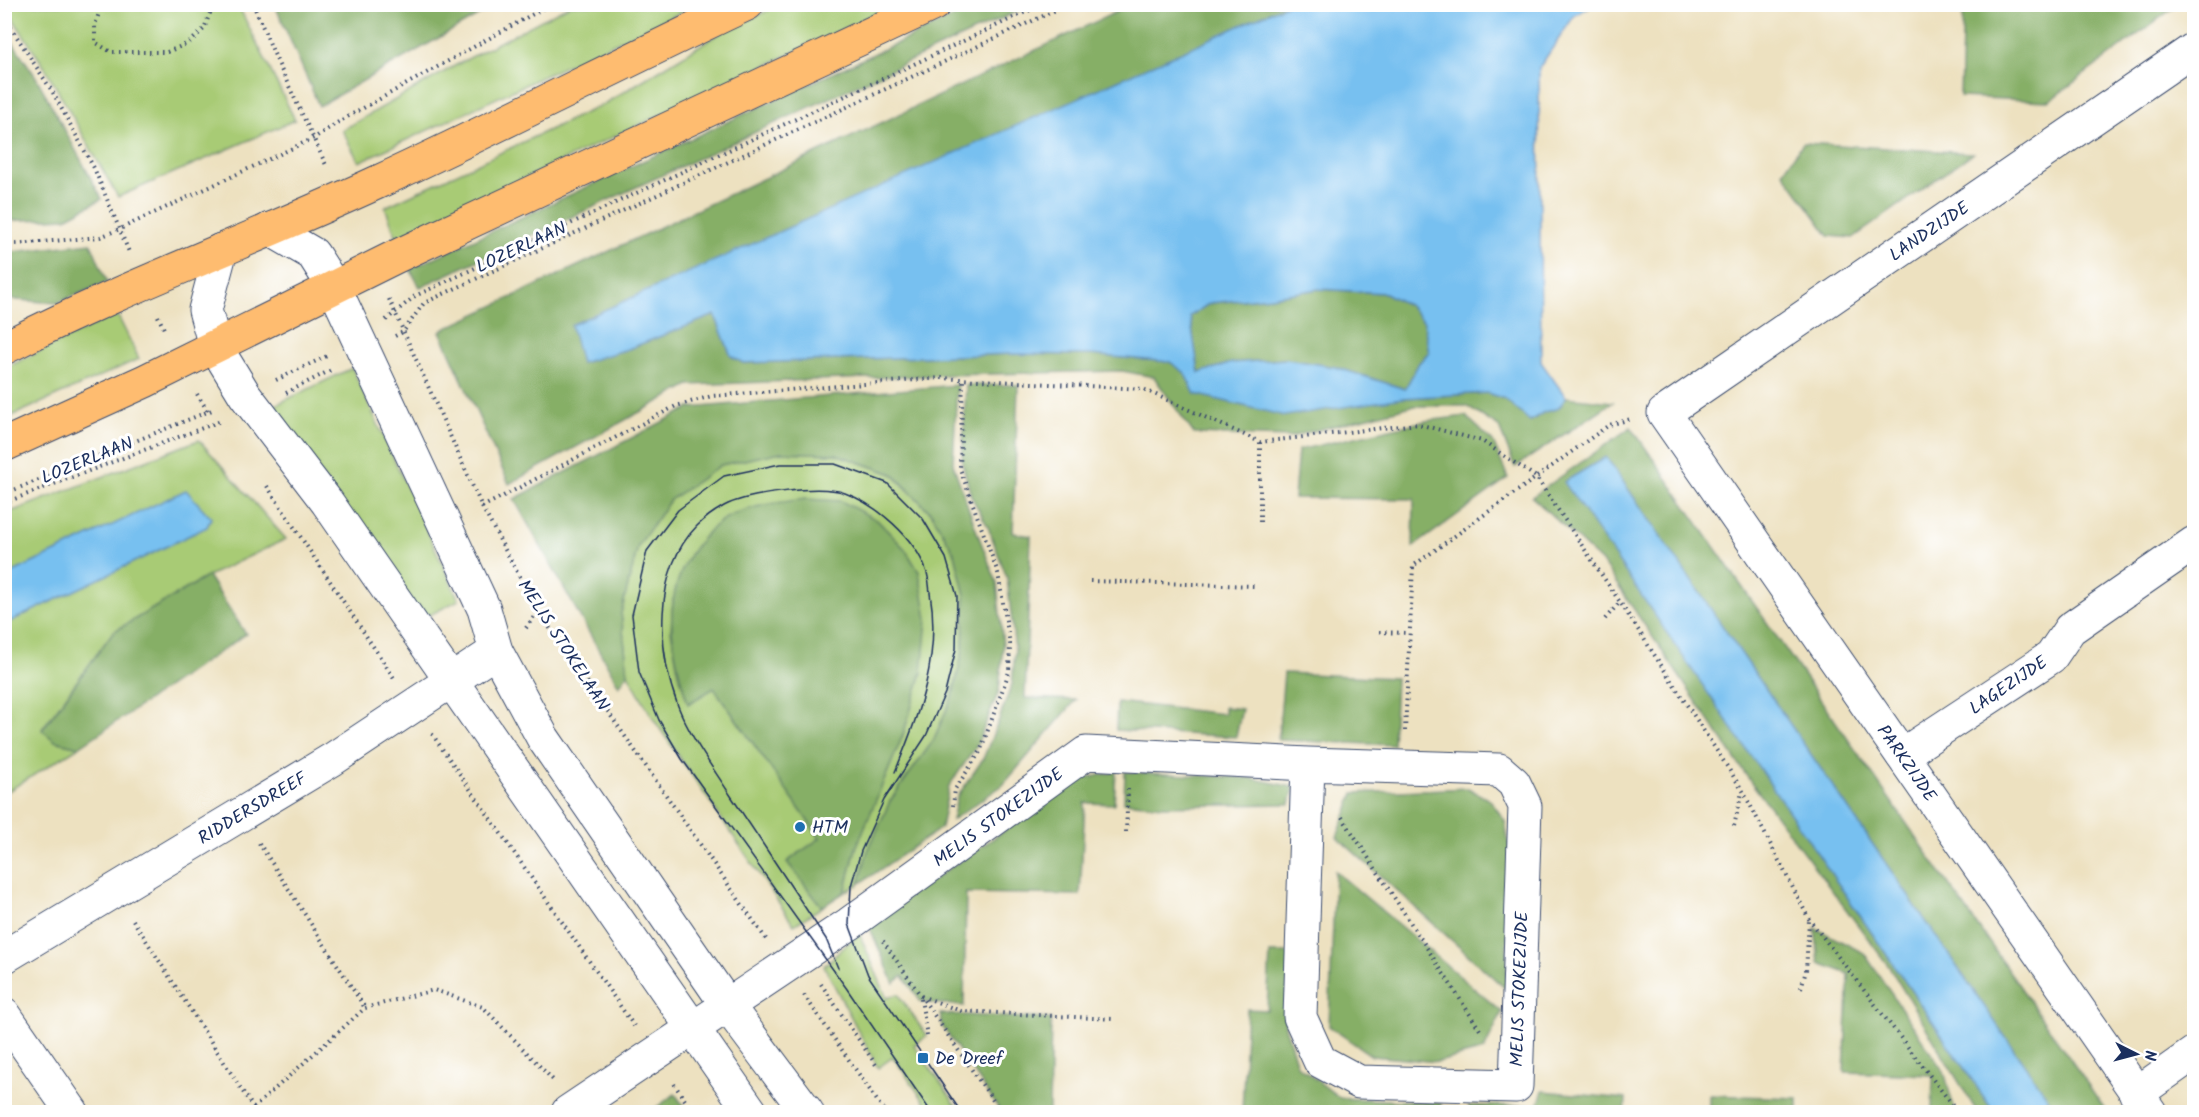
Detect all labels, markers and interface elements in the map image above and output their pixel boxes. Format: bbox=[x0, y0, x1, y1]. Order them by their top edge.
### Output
street label: LANDZIJDE bbox=[1884, 194, 1976, 270]
street label: LOZERLAAN bbox=[472, 215, 572, 282]
street label: LOZERLAAN bbox=[37, 430, 138, 493]
street label: MELIS STOKELAAN bbox=[509, 574, 616, 718]
street label: LAGEZIJDE bbox=[1964, 649, 2054, 723]
street label: PARKZIJDE bbox=[1868, 719, 1943, 809]
street label: MELIS STOKEZIJDE bbox=[927, 760, 1071, 876]
street label: RIDDERSDREEF bbox=[193, 764, 314, 853]
place label: HTM bbox=[812, 814, 849, 843]
marker: HTM bbox=[793, 820, 807, 834]
street label: MELIS STOKEZIJDE bbox=[1503, 910, 1538, 1067]
north arrow bbox=[2106, 1024, 2166, 1084]
place label: De Dreef bbox=[935, 1045, 1005, 1074]
text: N bbox=[2136, 1049, 2162, 1062]
marker: De Dreef bbox=[916, 1051, 930, 1065]

